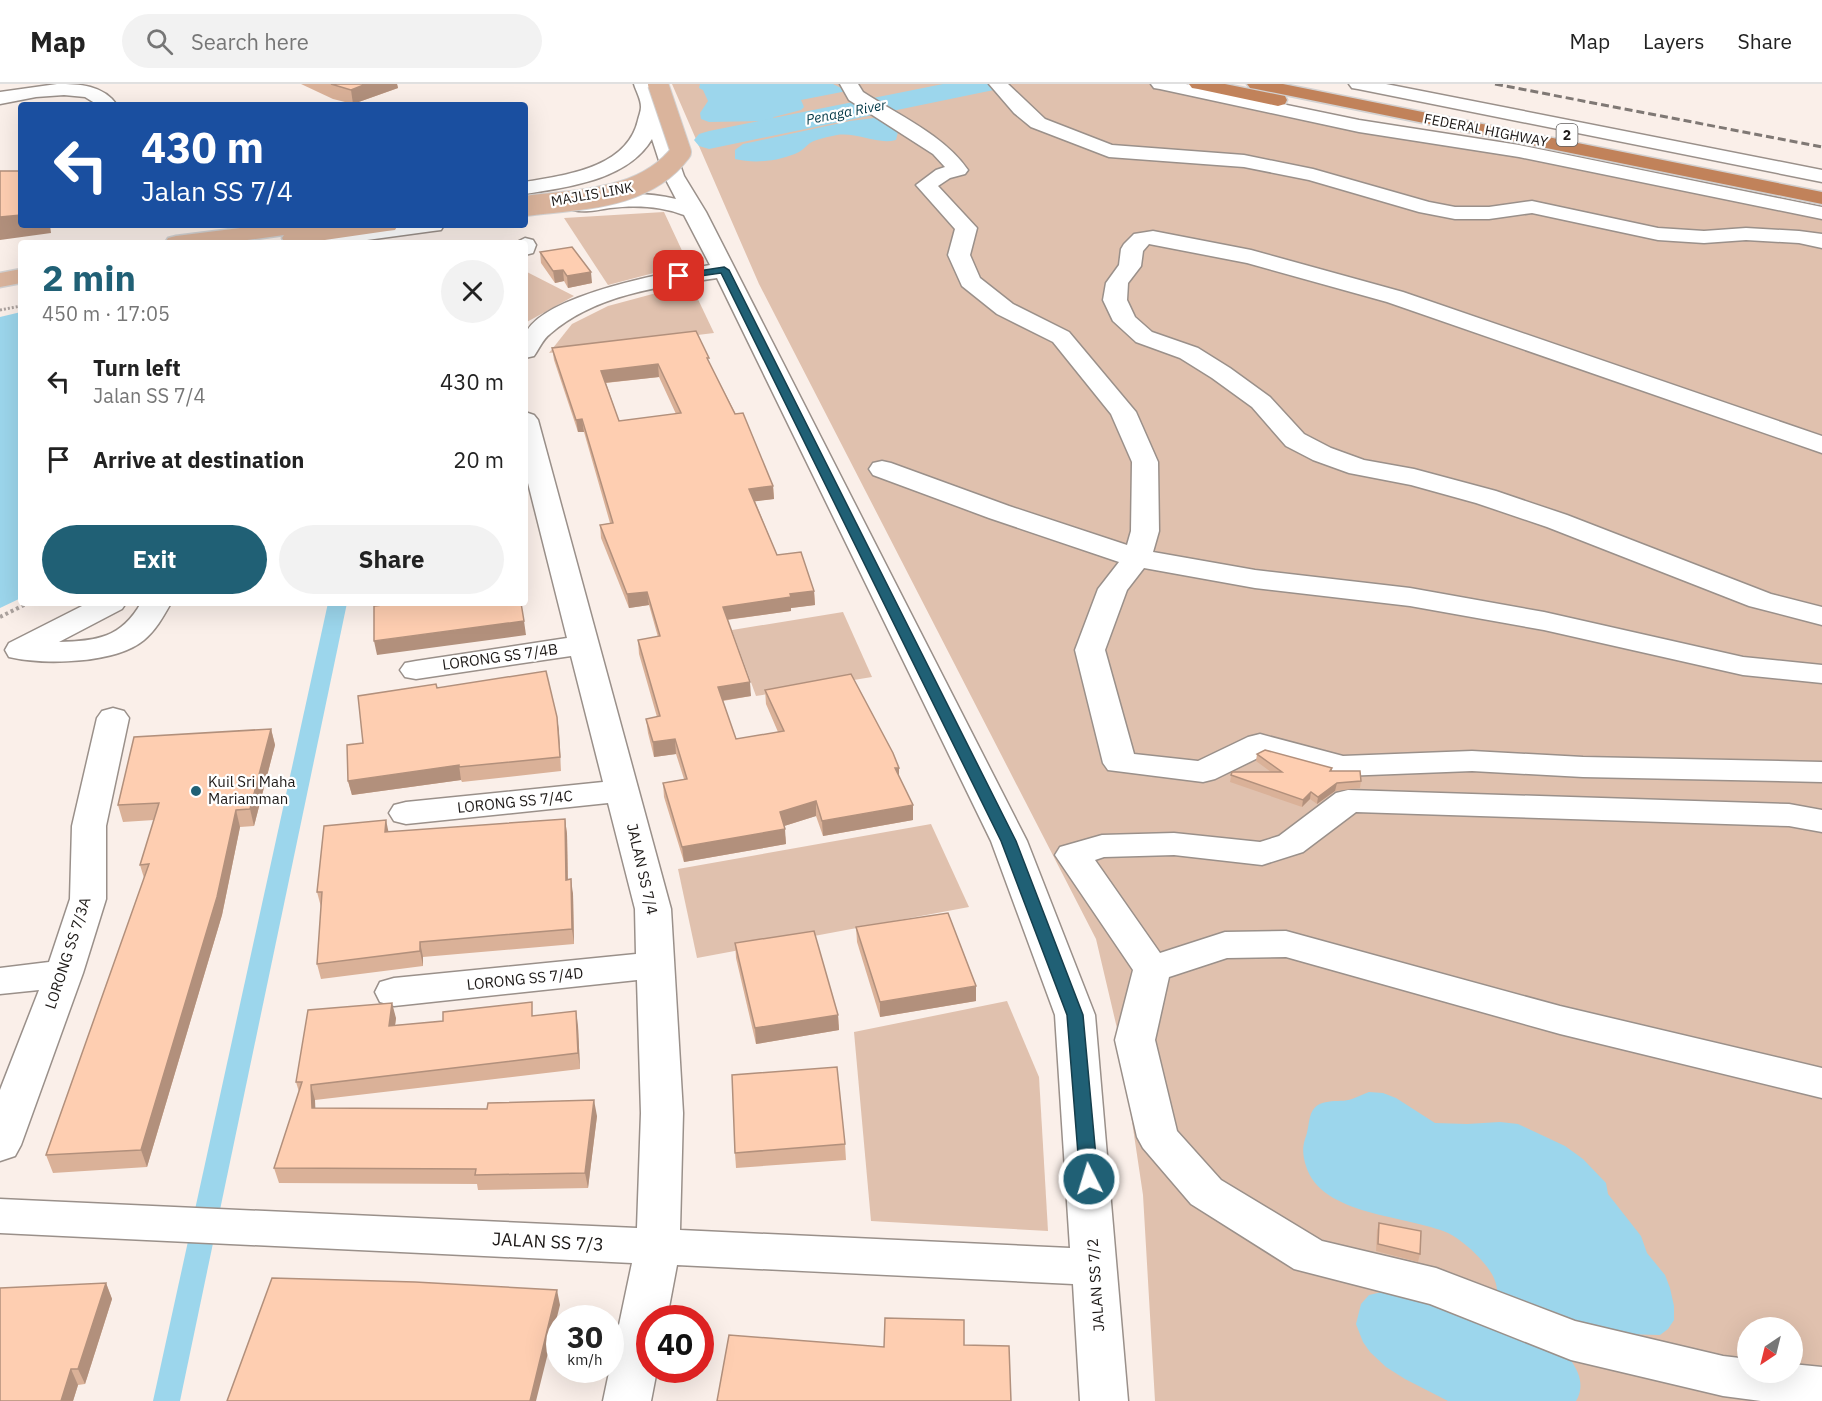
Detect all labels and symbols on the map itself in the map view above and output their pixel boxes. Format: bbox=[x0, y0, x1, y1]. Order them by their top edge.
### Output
water label: Penaga River bbox=[804, 95, 888, 129]
street label: FEDERAL HIGHWAY bbox=[1423, 109, 1550, 151]
road number: 2 bbox=[1556, 124, 1578, 146]
street label: MAJLIS LINK bbox=[550, 178, 635, 210]
pin bbox=[653, 250, 704, 301]
street label: LORONG SS 7/4B bbox=[441, 639, 559, 674]
place label: Kuil Sri Maha Mariamman bbox=[208, 772, 295, 808]
marker: Kuil Sri Maha Mariamman bbox=[189, 784, 203, 798]
street label: LORONG SS 7/4C bbox=[456, 786, 574, 817]
street label: JALAN SS 7/4 bbox=[623, 821, 662, 916]
street label: LORONG SS 7/3A bbox=[40, 894, 95, 1011]
street label: LORONG SS 7/4D bbox=[466, 963, 584, 994]
position arrow bbox=[1057, 1147, 1121, 1211]
street label: JALAN SS 7/3 bbox=[492, 1227, 605, 1256]
street label: JALAN SS 7/2 bbox=[1083, 1238, 1108, 1332]
speed limit sign: 40 bbox=[636, 1305, 714, 1383]
north arrow bbox=[1737, 1317, 1803, 1383]

